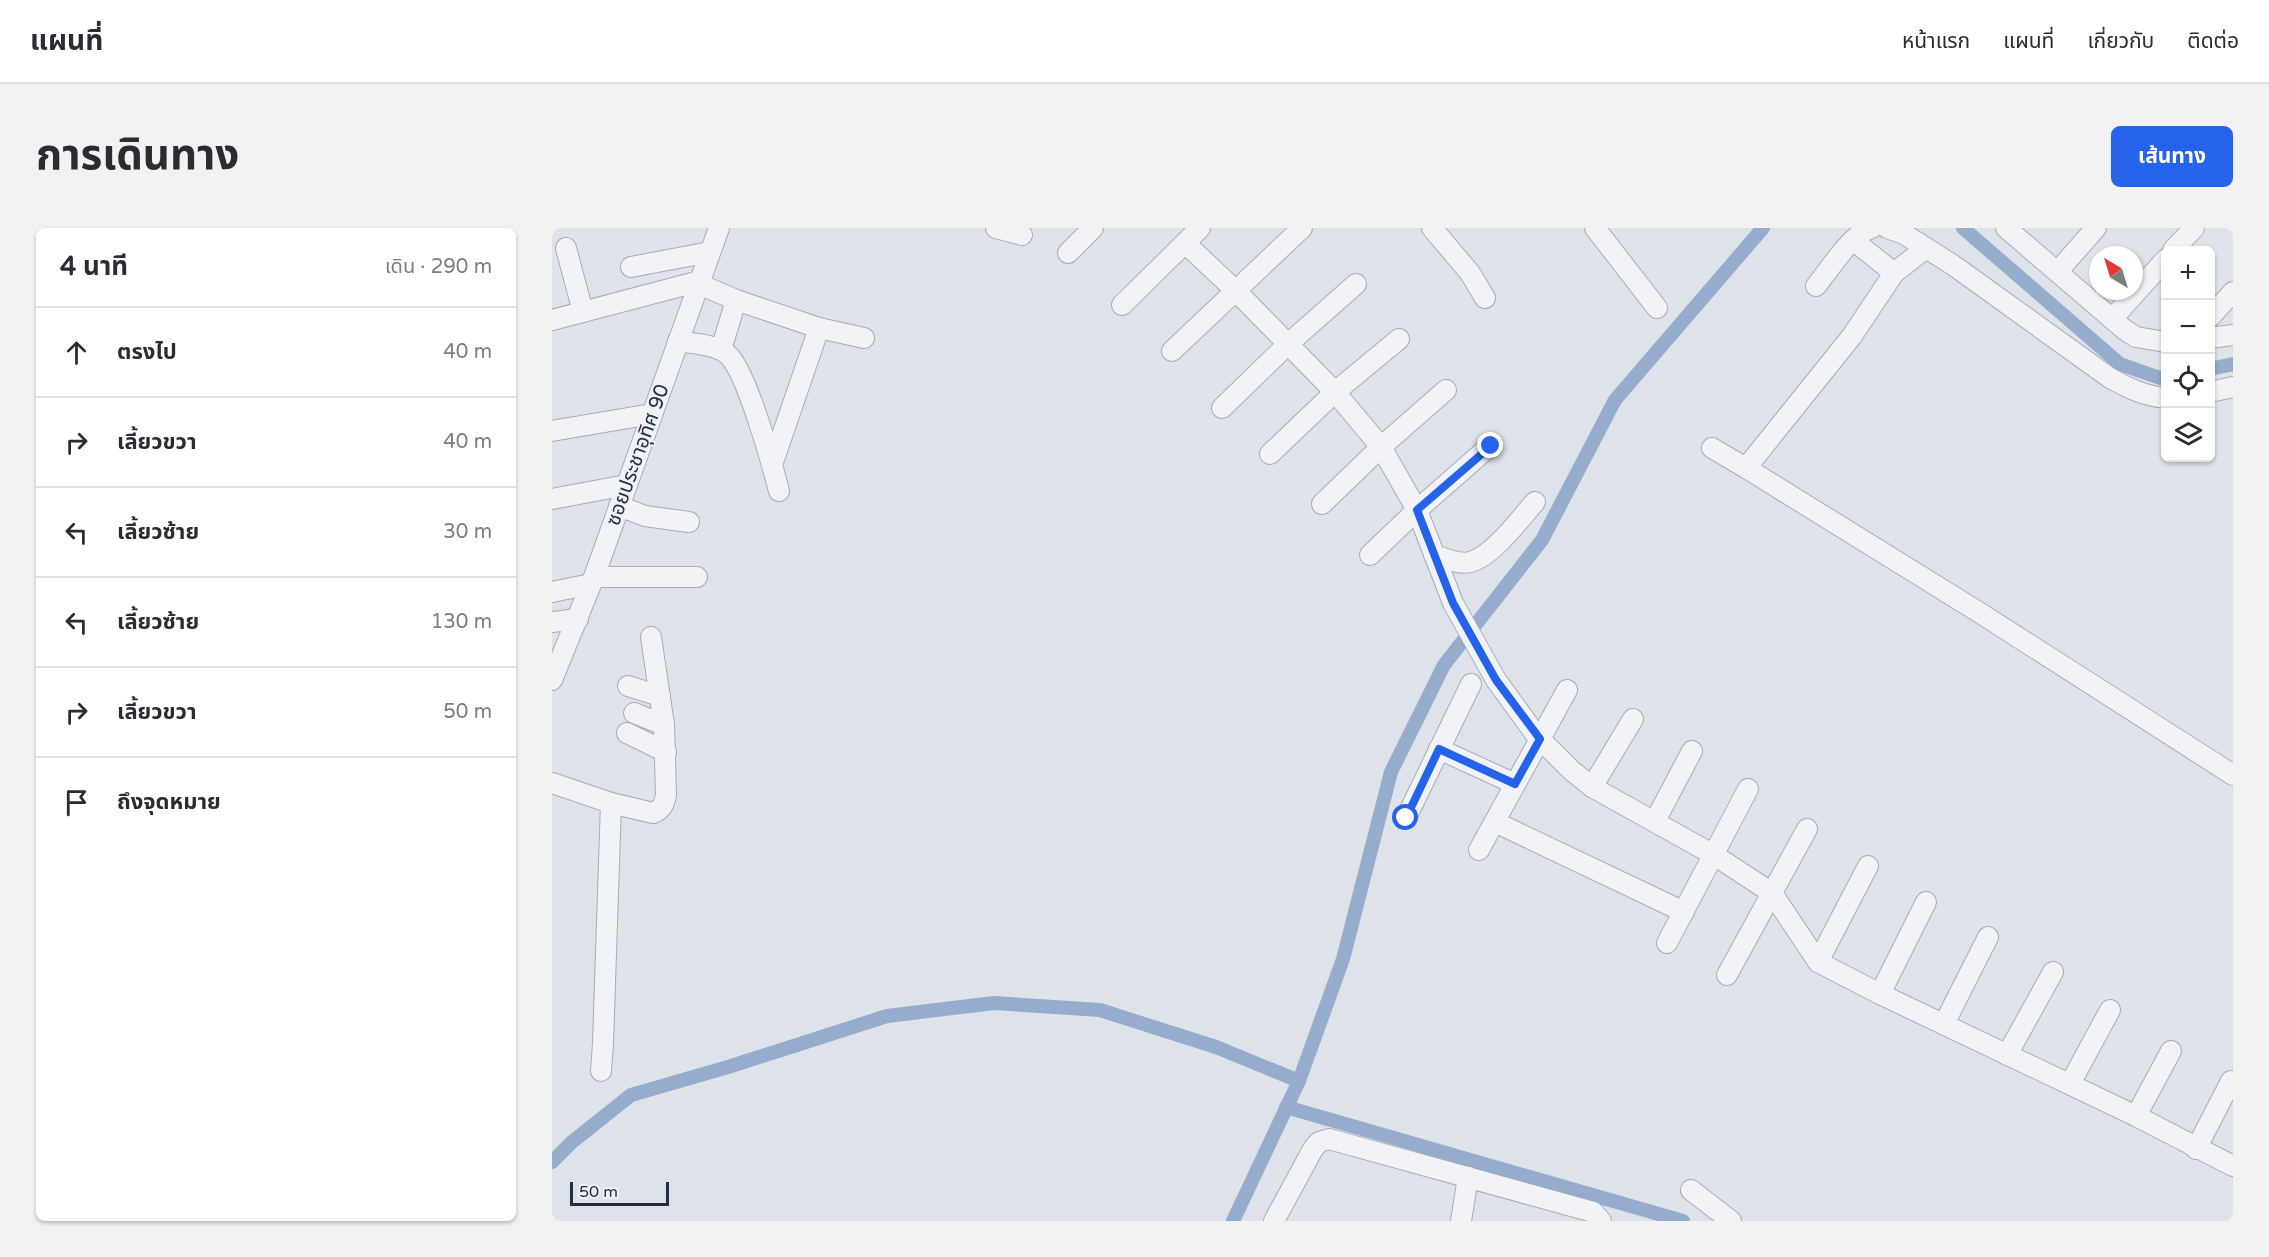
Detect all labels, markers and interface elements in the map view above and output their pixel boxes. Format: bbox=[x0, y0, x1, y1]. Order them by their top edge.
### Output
text: แผนที่ bbox=[30, 24, 103, 58]
text: หน้าแรก bbox=[1902, 29, 1970, 54]
text: แผนที่ bbox=[2003, 29, 2054, 54]
text: เกี่ยวกับ bbox=[2087, 29, 2154, 54]
text: ติดต่อ bbox=[2187, 29, 2239, 54]
button: เส้นทาง bbox=[2111, 126, 2233, 187]
text: การเดินทาง bbox=[36, 130, 239, 181]
north arrow bbox=[2089, 246, 2143, 300]
map controls bbox=[2161, 246, 2215, 462]
button: + bbox=[2161, 246, 2215, 300]
text: 4 นาที bbox=[60, 251, 128, 282]
text: เดิน · 290 m bbox=[385, 255, 492, 279]
button: − bbox=[2161, 300, 2215, 354]
icon: ahead bbox=[60, 336, 93, 369]
text: ตรงไป bbox=[117, 339, 177, 365]
text: 40 m bbox=[443, 340, 492, 364]
button: locate bbox=[2161, 354, 2215, 408]
street label: ซอยประชาอุทิศ 90 bbox=[601, 381, 675, 529]
button: layers bbox=[2161, 408, 2215, 462]
icon: right bbox=[60, 426, 93, 459]
text: เลี้ยวขวา bbox=[117, 429, 197, 455]
text: 40 m bbox=[443, 430, 492, 454]
route end bbox=[1477, 432, 1503, 458]
icon: left bbox=[60, 516, 93, 549]
text: เลี้ยวซ้าย bbox=[117, 519, 199, 545]
text: 30 m bbox=[443, 520, 492, 544]
icon: left bbox=[60, 606, 93, 639]
text: เลี้ยวซ้าย bbox=[117, 609, 199, 635]
text: 130 m bbox=[431, 610, 492, 634]
icon: right bbox=[60, 696, 93, 729]
text: เลี้ยวขวา bbox=[117, 699, 197, 725]
text: 50 m bbox=[443, 700, 492, 724]
icon: arrive bbox=[60, 786, 93, 819]
text: ถึงจุดหมาย bbox=[117, 789, 221, 815]
route start bbox=[1392, 804, 1418, 830]
scale bar bbox=[570, 1179, 669, 1206]
text: 50 m bbox=[579, 1182, 618, 1202]

